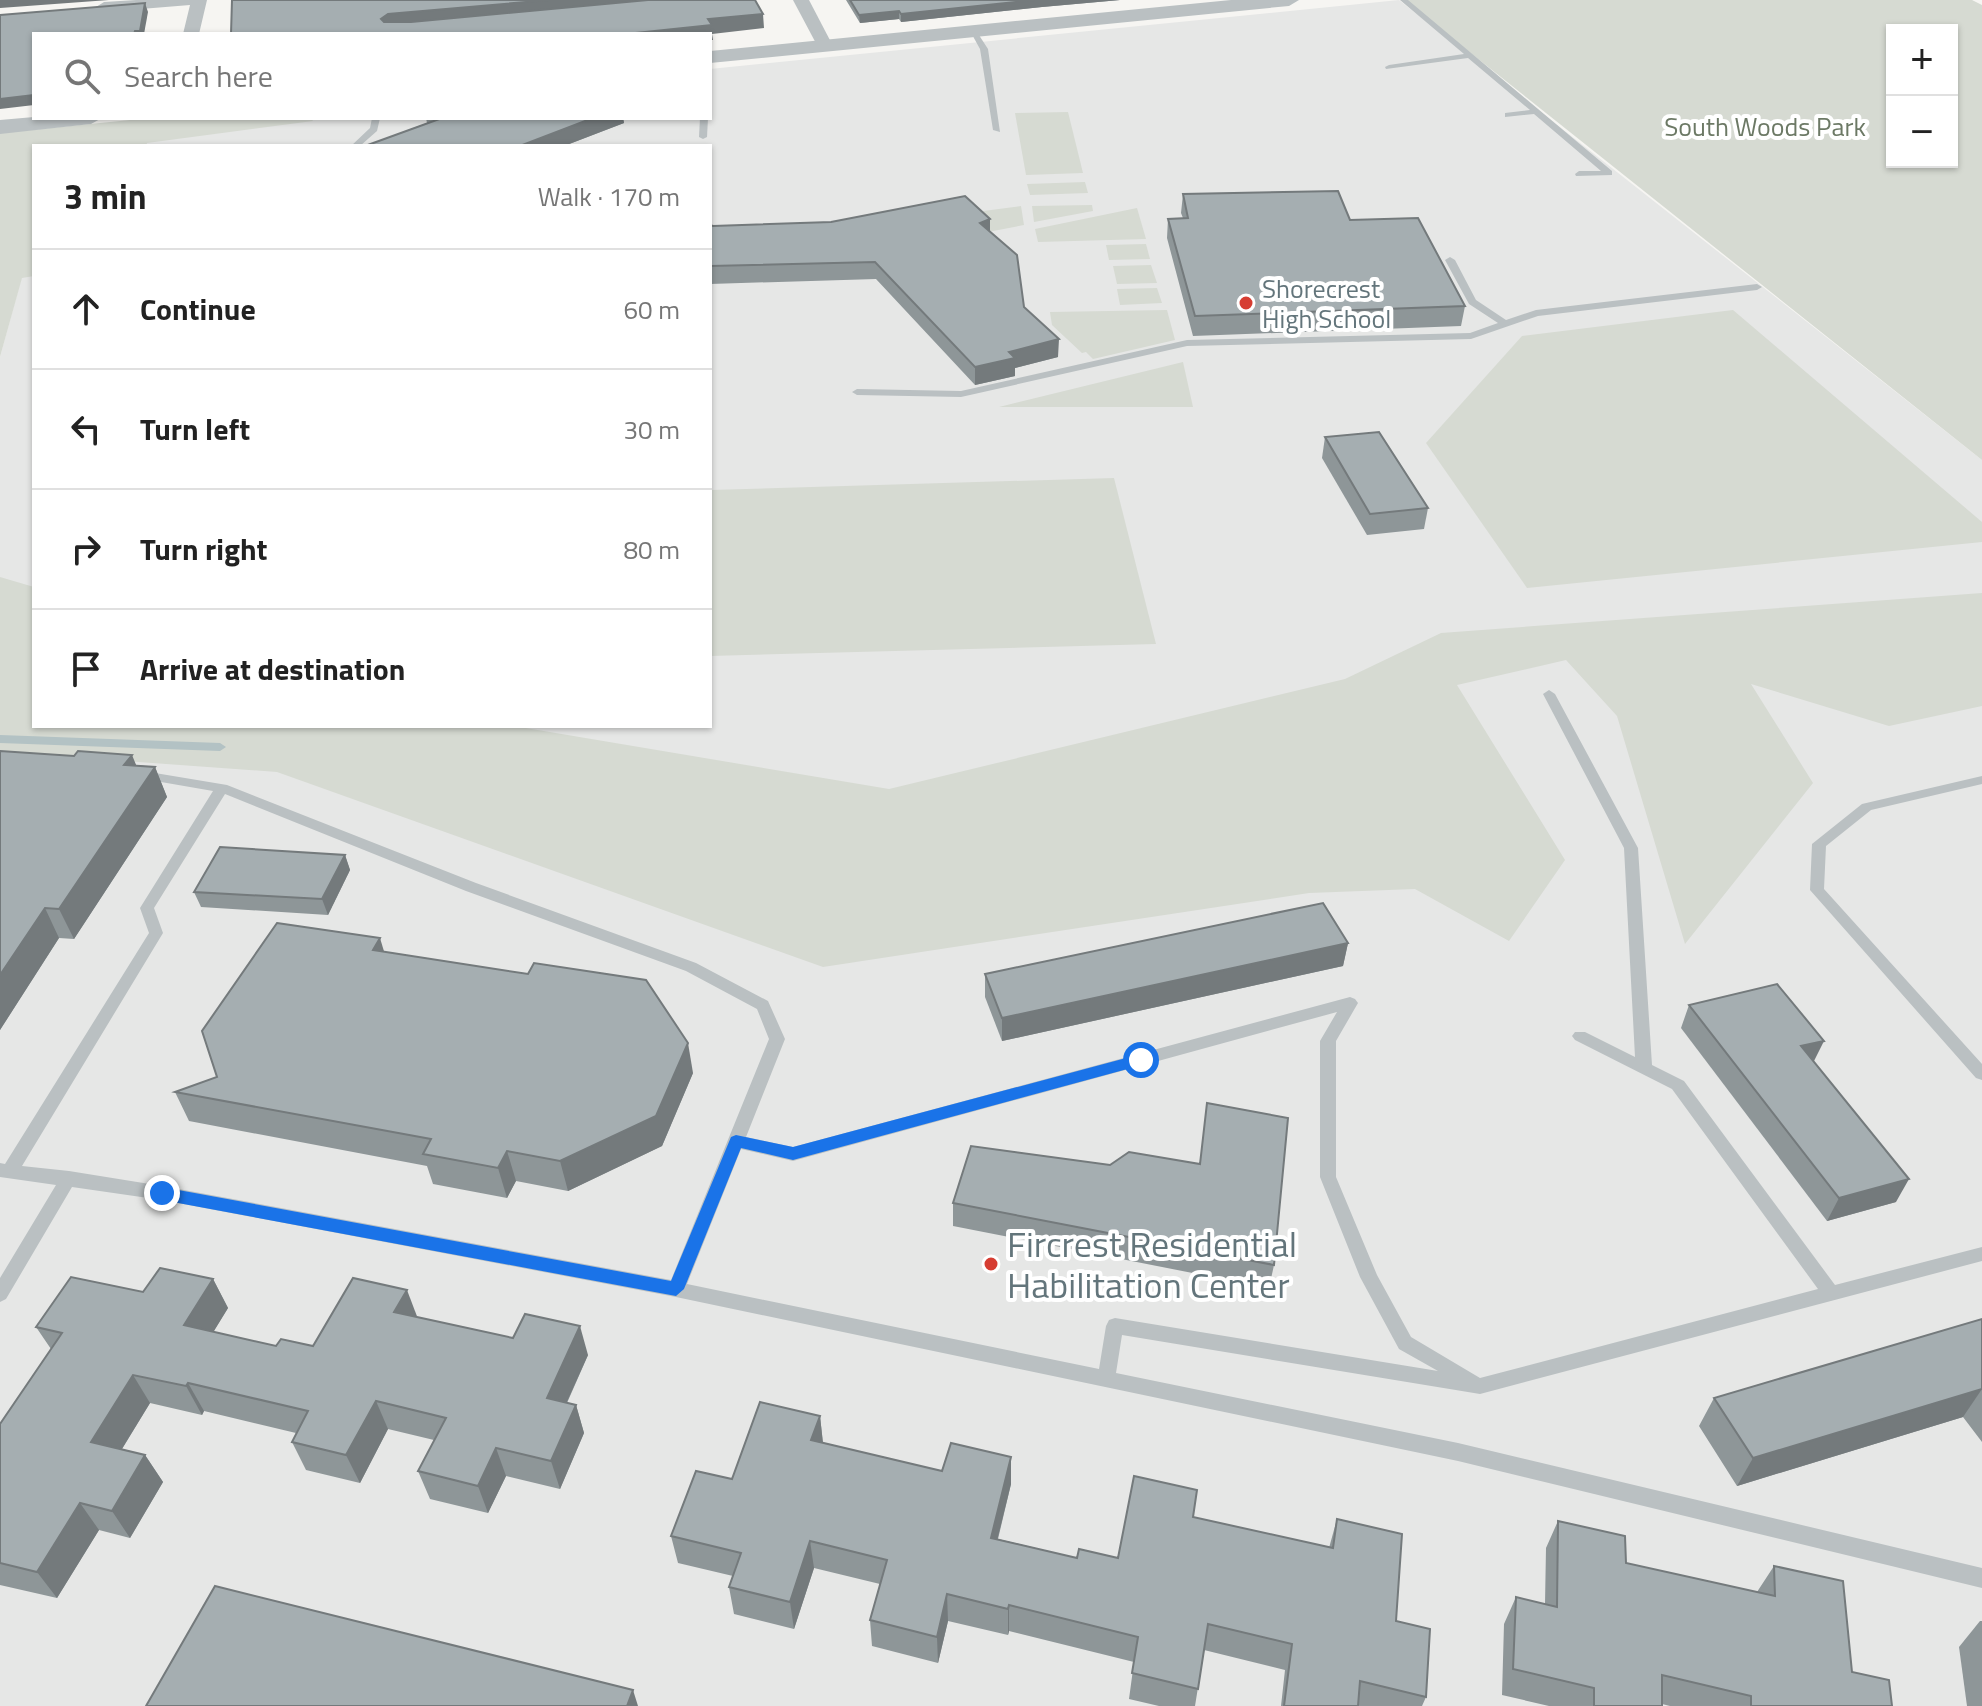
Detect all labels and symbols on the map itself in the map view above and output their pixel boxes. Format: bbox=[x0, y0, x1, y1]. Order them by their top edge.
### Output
park label: South Woods Park bbox=[1664, 107, 1866, 146]
place label: Shorecrest High School bbox=[1262, 269, 1391, 338]
marker: Shorecrest High School bbox=[1237, 294, 1255, 312]
route start bbox=[1123, 1042, 1159, 1078]
route end bbox=[144, 1175, 180, 1211]
place label: Fircrest Residential Habilitation Center bbox=[1007, 1216, 1297, 1312]
marker: Fircrest Residential Habilitation Center bbox=[982, 1255, 1000, 1273]

